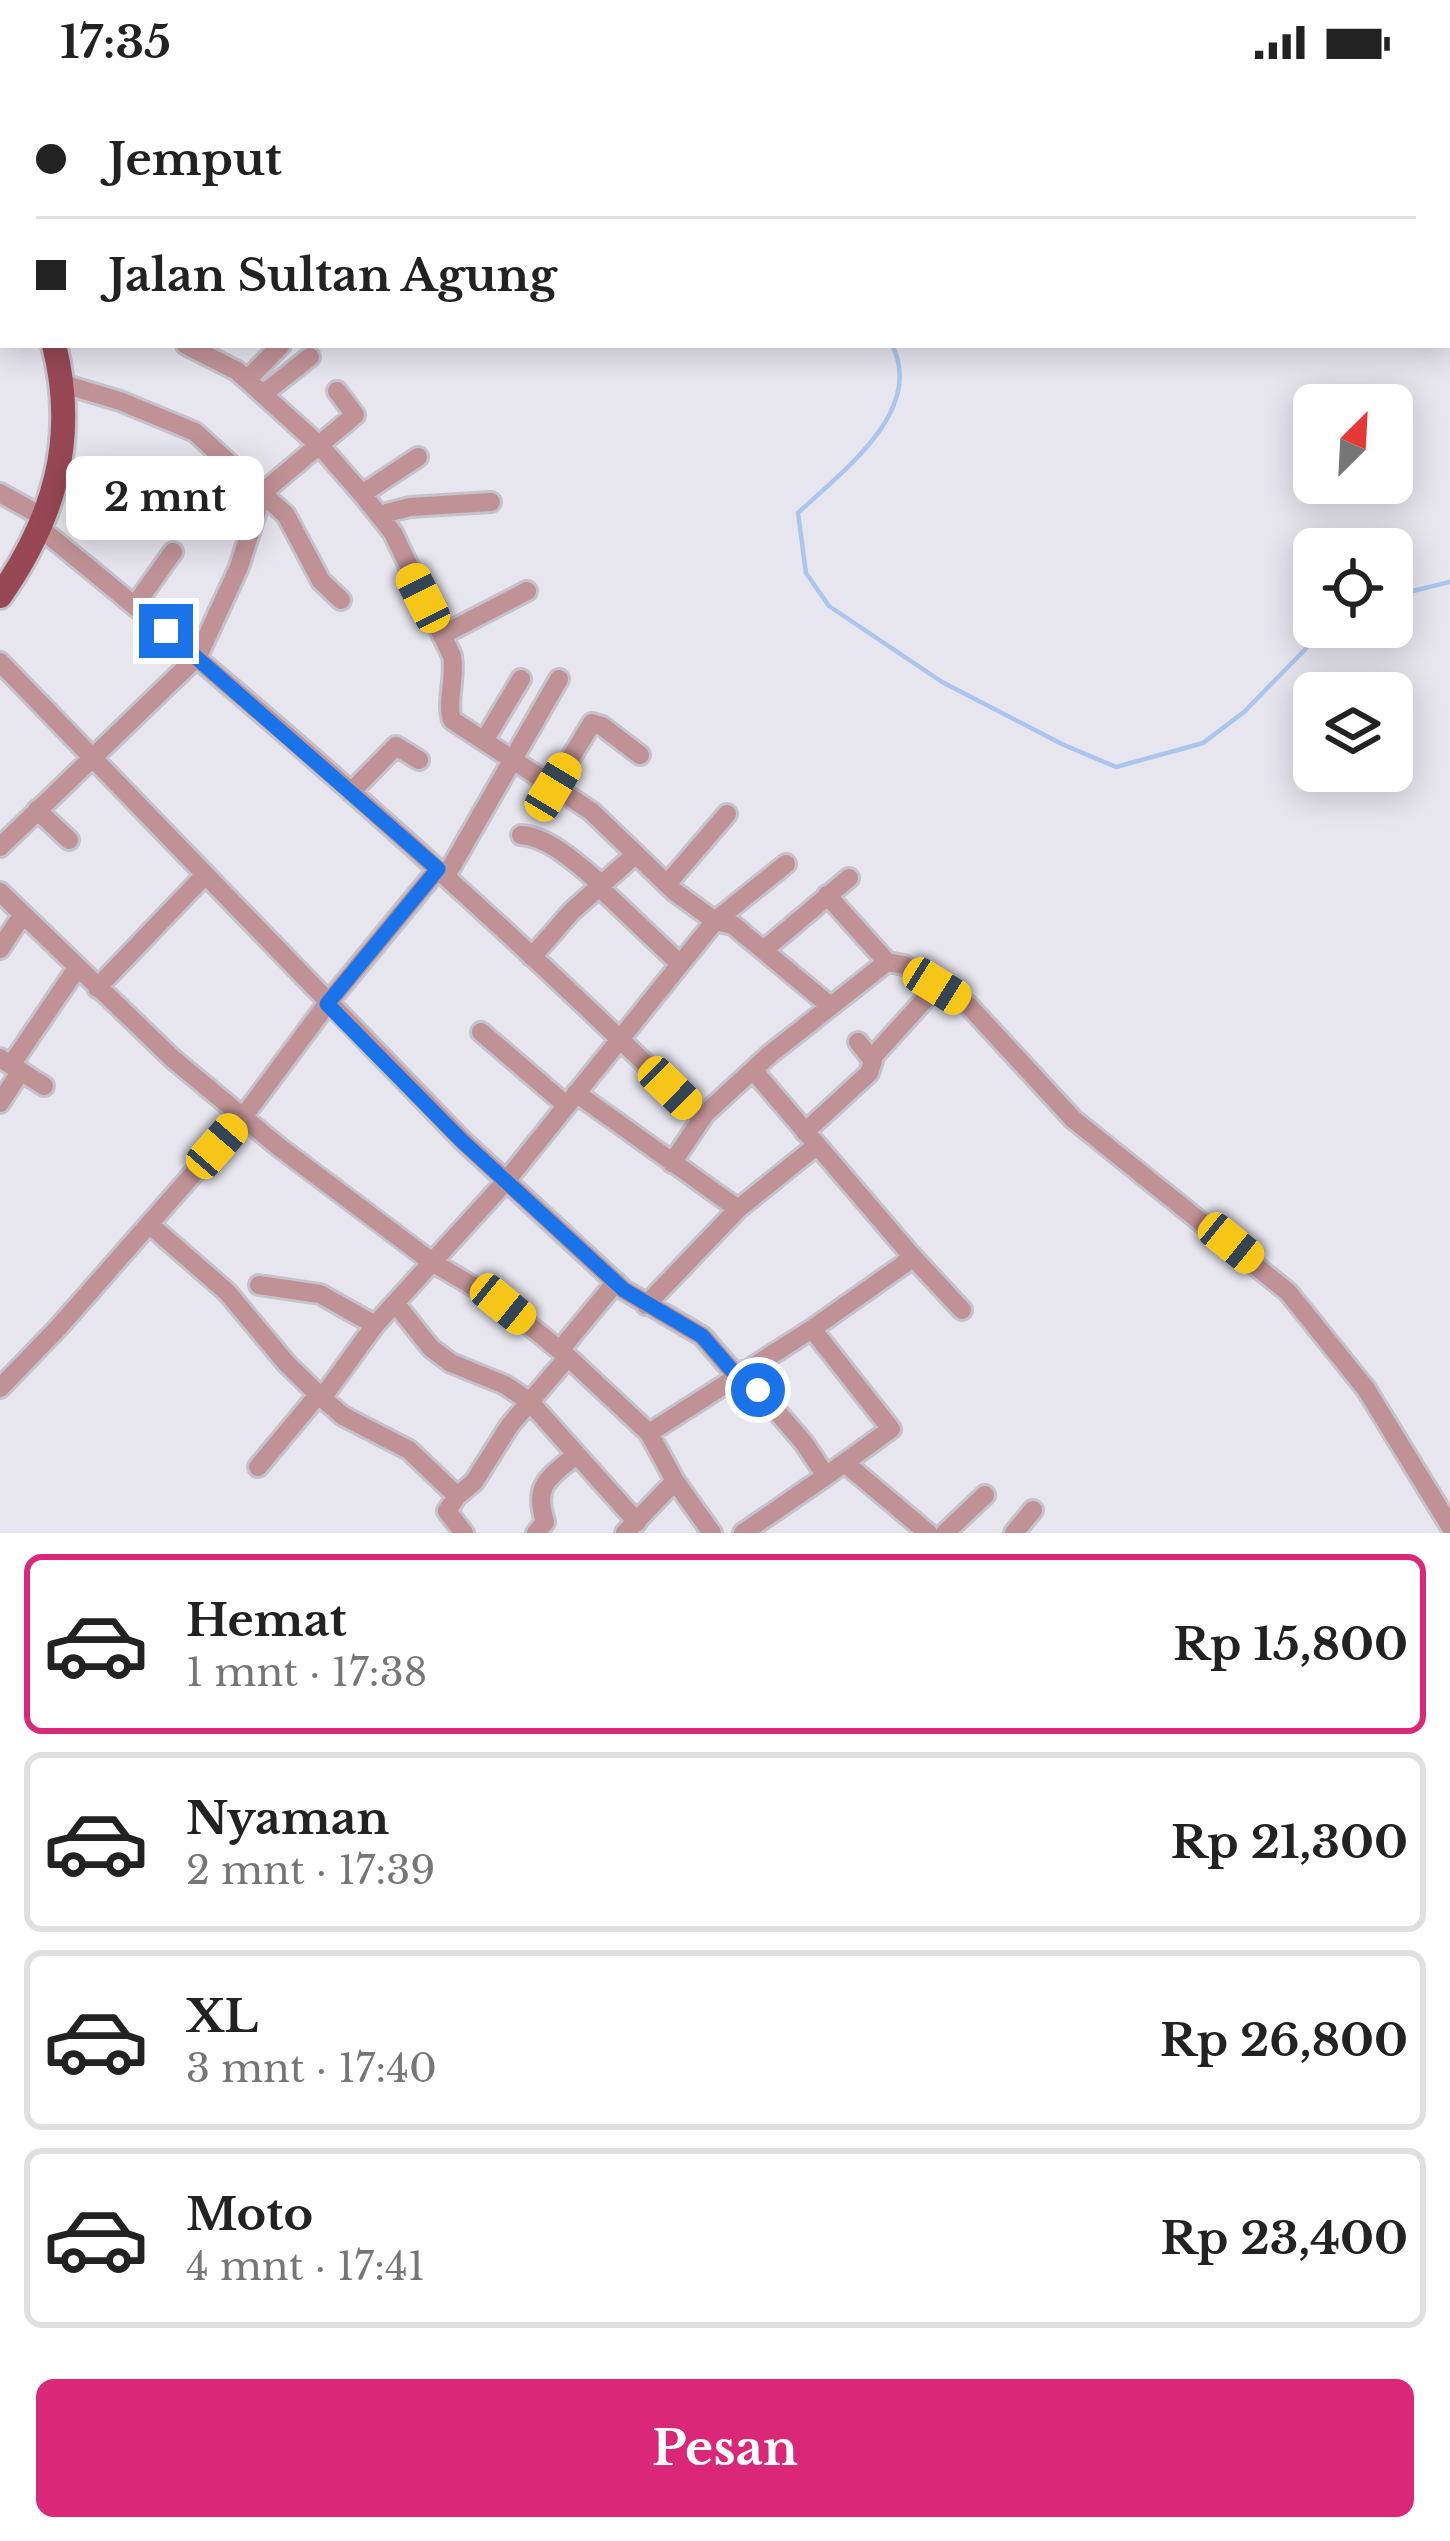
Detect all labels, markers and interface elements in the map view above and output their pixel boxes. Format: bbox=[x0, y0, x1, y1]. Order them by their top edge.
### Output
text: 17:35 bbox=[60, 14, 171, 70]
text: Jemput bbox=[108, 131, 282, 187]
text: Jalan Sultan Agung bbox=[108, 247, 557, 303]
north arrow bbox=[1293, 384, 1413, 504]
map controls bbox=[1293, 384, 1413, 792]
callout: 2 mnt bbox=[67, 457, 265, 541]
text: 2 mnt bbox=[104, 473, 226, 522]
button: locate bbox=[1293, 528, 1413, 648]
car bbox=[391, 558, 455, 638]
route end bbox=[139, 604, 193, 658]
button: layers bbox=[1293, 672, 1413, 792]
car bbox=[519, 747, 587, 827]
car bbox=[897, 952, 977, 1020]
car bbox=[632, 1050, 708, 1126]
car bbox=[180, 1107, 254, 1185]
car bbox=[1192, 1206, 1270, 1280]
car bbox=[464, 1267, 542, 1341]
route start bbox=[731, 1363, 785, 1417]
icon: car bbox=[42, 1590, 150, 1698]
text: Hemat bbox=[186, 1592, 347, 1648]
text: Rp 15,800 bbox=[1173, 1616, 1408, 1672]
text: 1 mnt · 17:38 bbox=[186, 1648, 427, 1697]
icon: car bbox=[42, 1788, 150, 1896]
text: Nyaman bbox=[186, 1790, 389, 1846]
text: Rp 21,300 bbox=[1171, 1814, 1408, 1870]
text: 2 mnt · 17:39 bbox=[186, 1846, 435, 1895]
icon: car bbox=[42, 1986, 150, 2094]
text: XL bbox=[186, 1988, 258, 2044]
text: Rp 26,800 bbox=[1160, 2012, 1408, 2068]
text: 3 mnt · 17:40 bbox=[186, 2044, 437, 2093]
icon: car bbox=[42, 2184, 150, 2292]
text: Moto bbox=[186, 2186, 313, 2242]
text: Rp 23,400 bbox=[1160, 2210, 1408, 2266]
text: 4 mnt · 17:41 bbox=[186, 2242, 425, 2291]
button: Pesan bbox=[36, 2379, 1414, 2517]

